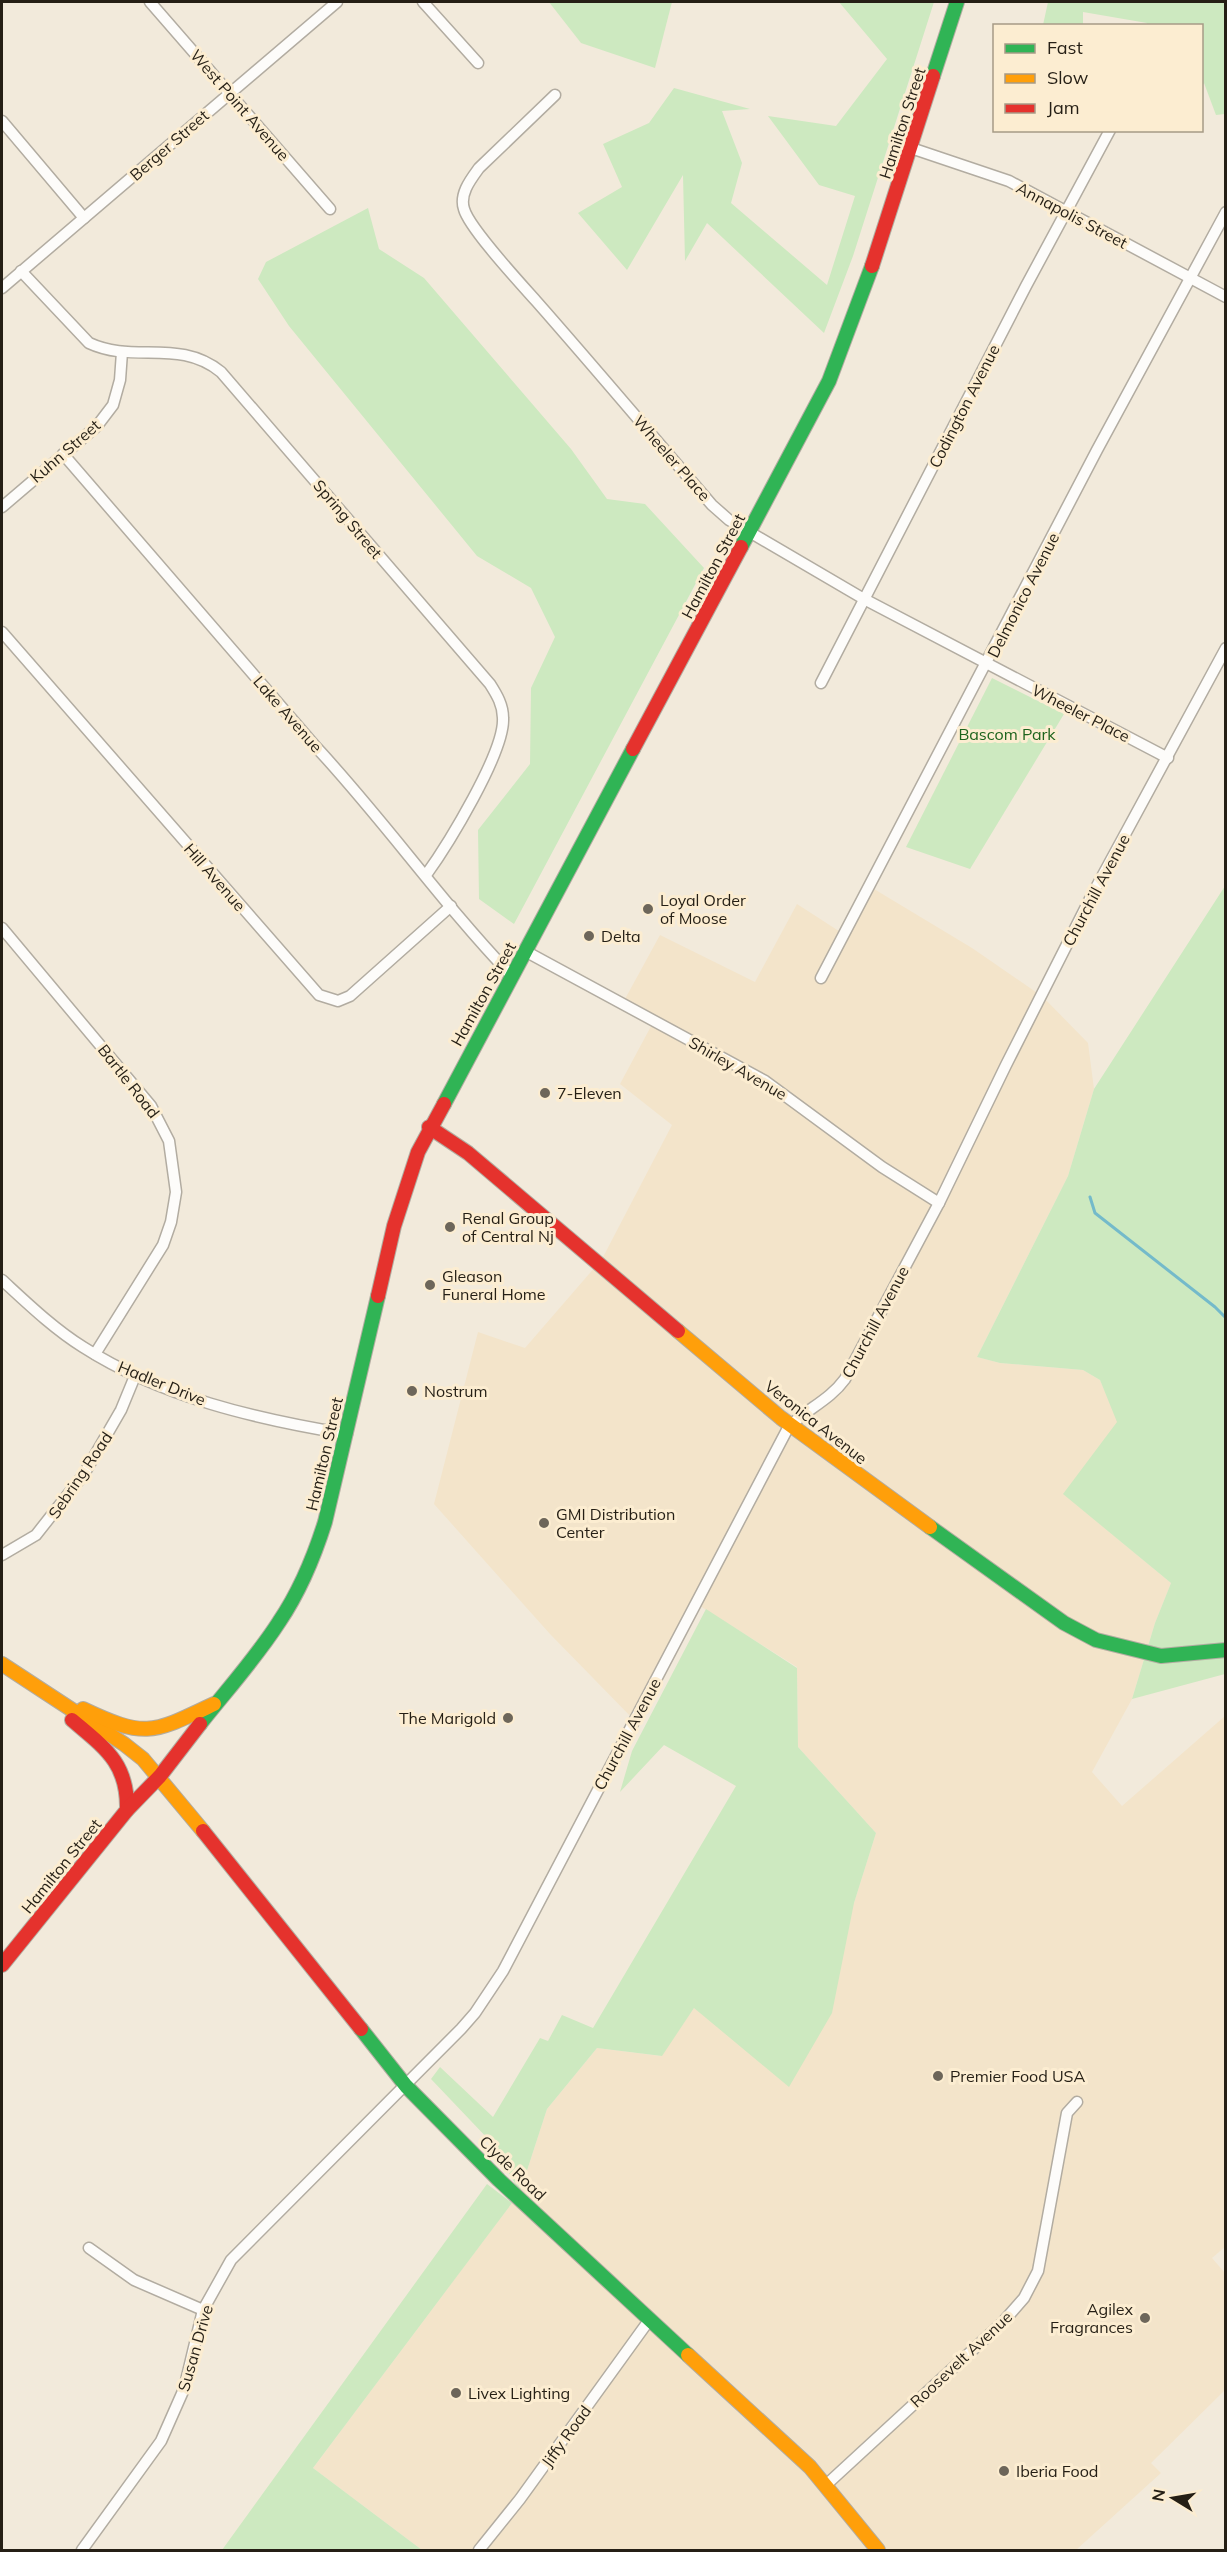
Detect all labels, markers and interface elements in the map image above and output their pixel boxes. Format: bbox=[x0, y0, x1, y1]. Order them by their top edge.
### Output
legend bbox=[993, 24, 1203, 132]
text: Fast bbox=[1047, 36, 1083, 59]
street label: West Point Avenue bbox=[186, 45, 294, 165]
street label: Hamilton Street bbox=[875, 64, 930, 181]
text: Slow bbox=[1047, 66, 1089, 89]
text: Jam bbox=[1047, 96, 1080, 119]
street label: Berger Street bbox=[126, 105, 213, 185]
street label: Annapolis Street bbox=[1013, 177, 1131, 253]
street label: Codington Avenue bbox=[924, 341, 1004, 471]
street label: Wheeler Place bbox=[629, 411, 715, 505]
street label: Kuhn Street bbox=[26, 415, 104, 487]
street label: Spring Street bbox=[309, 476, 387, 563]
street label: Hamilton Street bbox=[677, 510, 749, 622]
street label: Delmonico Avenue bbox=[983, 529, 1063, 661]
street label: Lake Avenue bbox=[249, 672, 327, 756]
street label: Wheeler Place bbox=[1029, 680, 1133, 746]
park label: Bascom Park bbox=[958, 724, 1056, 744]
street label: Churchill Avenue bbox=[1058, 831, 1134, 949]
street label: Hill Avenue bbox=[180, 839, 250, 915]
place label: Loyal Order of Moose bbox=[660, 890, 746, 928]
marker: Loyal Order of Moose bbox=[641, 902, 655, 916]
place label: Delta bbox=[601, 926, 641, 946]
marker: Delta bbox=[582, 929, 596, 943]
street label: Hamilton Street bbox=[446, 938, 520, 1050]
street label: Shirley Avenue bbox=[685, 1032, 791, 1104]
street label: Bartle Road bbox=[94, 1040, 164, 1122]
place label: 7-Eleven bbox=[557, 1083, 622, 1103]
marker: 7-Eleven bbox=[538, 1086, 552, 1100]
place label: Renal Group of Central Nj bbox=[462, 1208, 554, 1246]
marker: Renal Group of Central Nj bbox=[443, 1220, 457, 1234]
street label: Churchill Avenue bbox=[837, 1263, 913, 1381]
place label: Gleason Funeral Home bbox=[442, 1266, 546, 1304]
marker: Gleason Funeral Home bbox=[423, 1278, 437, 1292]
street label: Hadler Drive bbox=[115, 1356, 209, 1410]
street label: Veronica Avenue bbox=[761, 1376, 871, 1468]
place label: Nostrum bbox=[424, 1381, 488, 1401]
marker: Nostrum bbox=[405, 1384, 419, 1398]
street label: Hamilton Street bbox=[301, 1395, 347, 1513]
street label: Sebring Road bbox=[44, 1428, 116, 1522]
place label: GMI Distribution Center bbox=[556, 1504, 675, 1542]
marker: GMI Distribution Center bbox=[537, 1516, 551, 1530]
street label: Churchill Avenue bbox=[589, 1675, 665, 1793]
place label: The Marigold bbox=[399, 1708, 496, 1728]
marker: The Marigold bbox=[501, 1711, 515, 1725]
street label: Hamilton Street bbox=[17, 1814, 106, 1917]
place label: Premier Food USA bbox=[950, 2066, 1086, 2086]
marker: Premier Food USA bbox=[931, 2069, 945, 2083]
street label: Clyde Road bbox=[476, 2131, 550, 2205]
place label: Agilex Fragrances bbox=[1050, 2299, 1133, 2337]
street label: Susan Drive bbox=[173, 2302, 217, 2394]
street label: Roosevelt Avenue bbox=[906, 2307, 1016, 2411]
marker: Agilex Fragrances bbox=[1138, 2311, 1152, 2325]
place label: Livex Lighting bbox=[468, 2383, 570, 2403]
marker: Livex Lighting bbox=[449, 2386, 463, 2400]
street label: Jiffy Road bbox=[537, 2401, 595, 2471]
place label: Iberia Food bbox=[1016, 2461, 1098, 2481]
marker: Iberia Food bbox=[997, 2464, 1011, 2478]
north arrow bbox=[1143, 2468, 1203, 2528]
text: N bbox=[1147, 2487, 1169, 2503]

